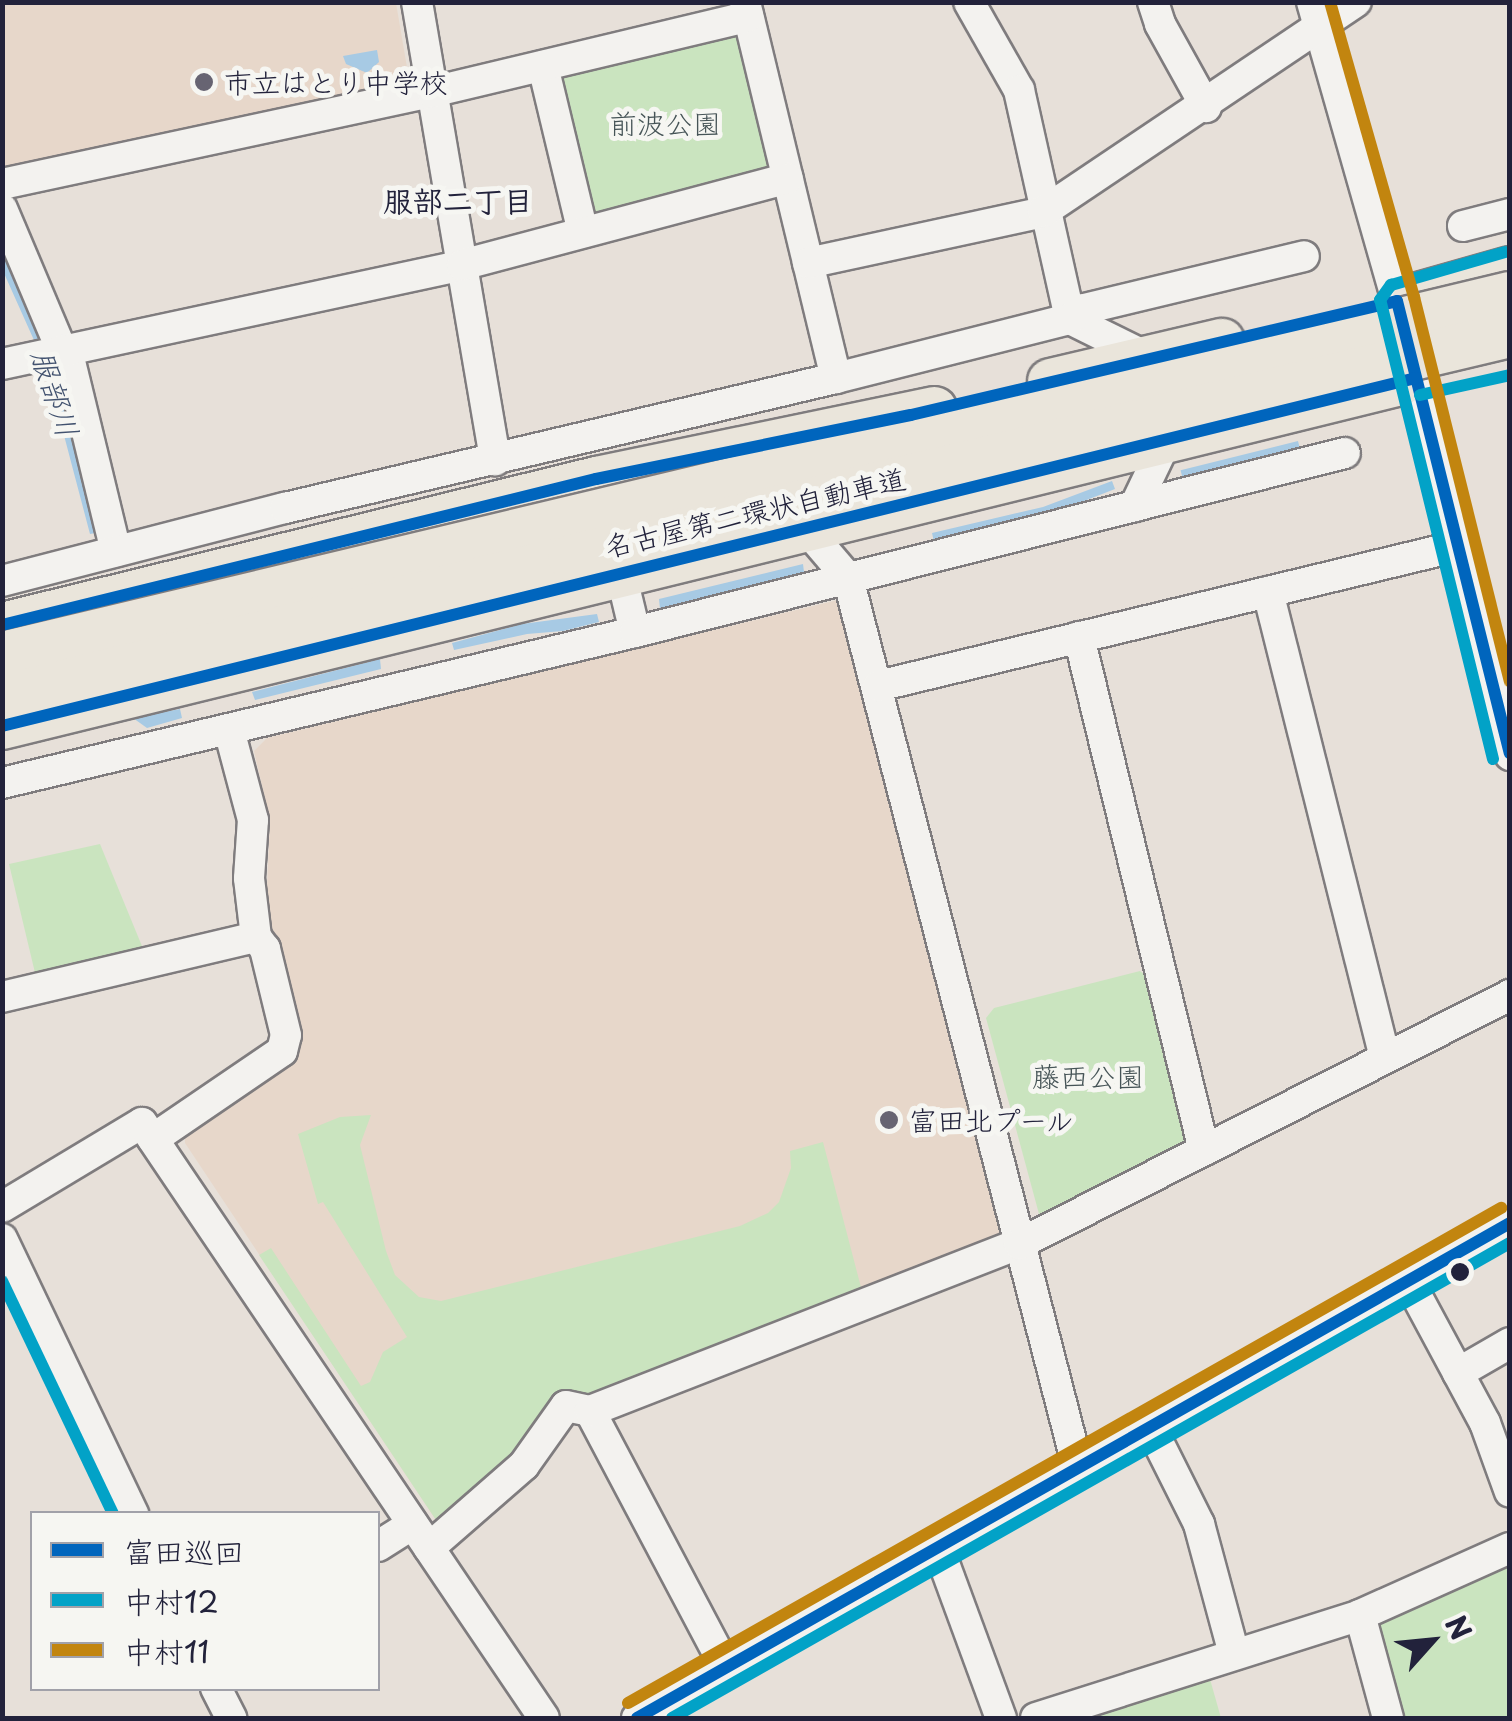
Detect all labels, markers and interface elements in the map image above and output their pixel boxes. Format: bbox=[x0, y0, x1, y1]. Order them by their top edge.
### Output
place label: 市立はとり中学校 bbox=[224, 65, 448, 99]
marker: 市立はとり中学校 bbox=[193, 71, 215, 93]
park label: 前波公園 bbox=[609, 106, 721, 140]
district label: 服部二丁目 bbox=[383, 182, 533, 218]
water label: 服部川 bbox=[25, 345, 87, 441]
street label: 名古屋第二環状自動車道 bbox=[601, 461, 909, 563]
park label: 藤西公園 bbox=[1032, 1059, 1144, 1093]
place label: 富田北プール bbox=[909, 1103, 1075, 1137]
marker: 富田北プール bbox=[878, 1109, 900, 1131]
unlabelled marker bbox=[1450, 1262, 1470, 1282]
legend bbox=[30, 1511, 380, 1691]
text: 富田巡回 bbox=[124, 1528, 244, 1573]
text: 中村12 bbox=[124, 1578, 219, 1623]
north arrow bbox=[1382, 1591, 1482, 1691]
text: N bbox=[1435, 1608, 1483, 1647]
text: 中村11 bbox=[124, 1628, 209, 1673]

